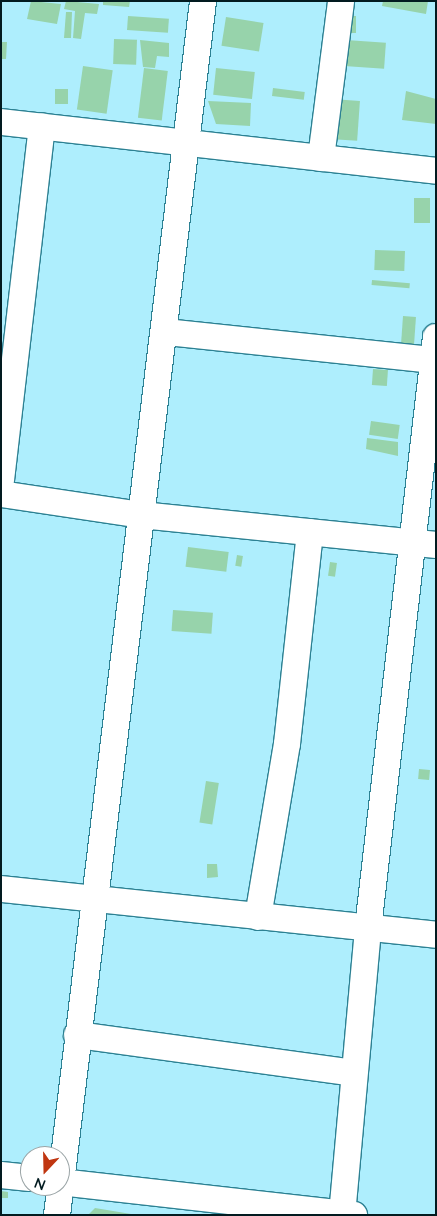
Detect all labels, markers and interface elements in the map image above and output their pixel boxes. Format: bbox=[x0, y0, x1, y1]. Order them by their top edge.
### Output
north arrow bbox=[20, 1146, 70, 1196]
text: N bbox=[32, 1175, 48, 1194]

